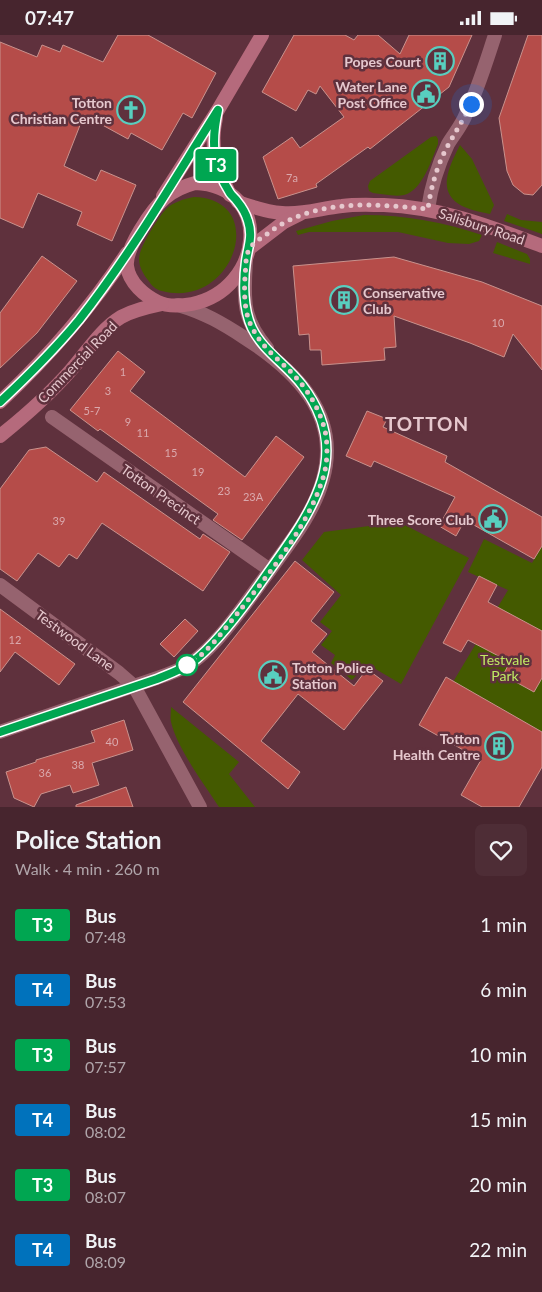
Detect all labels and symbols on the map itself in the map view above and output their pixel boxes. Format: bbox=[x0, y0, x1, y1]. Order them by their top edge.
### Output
building icon: Popes Court bbox=[425, 46, 455, 76]
place label: Popes Court bbox=[344, 53, 422, 70]
place label: Water Lane Post Office bbox=[335, 78, 408, 111]
public building icon: Water Lane Post Office bbox=[411, 79, 441, 109]
your location bbox=[459, 92, 484, 117]
place label: Totton Christian Centre bbox=[10, 94, 113, 127]
church icon: Totton Christian Centre bbox=[116, 95, 146, 125]
line badge: T3 bbox=[194, 149, 238, 181]
house number: 7a bbox=[286, 171, 298, 184]
street label: Salisbury Road bbox=[437, 204, 527, 248]
place label: Conservative Club bbox=[363, 284, 445, 317]
building icon: Conservative Club bbox=[329, 285, 359, 315]
house number: 10 bbox=[492, 316, 505, 329]
street label: Commercial Road bbox=[34, 317, 120, 407]
house number: 1 bbox=[120, 365, 126, 378]
house number: 3 bbox=[105, 384, 111, 397]
house number: 5-7 bbox=[84, 404, 100, 417]
district label: TOTTON bbox=[385, 412, 469, 435]
house number: 9 bbox=[125, 415, 131, 428]
house number: 11 bbox=[137, 426, 149, 439]
house number: 15 bbox=[165, 446, 177, 459]
street label: Totton Precinct bbox=[118, 460, 204, 528]
house number: 19 bbox=[192, 465, 204, 478]
house number: 23 bbox=[218, 484, 230, 497]
house number: 23A bbox=[243, 490, 264, 503]
public building icon: Three Score Club bbox=[478, 504, 508, 534]
place label: Three Score Club bbox=[368, 511, 474, 528]
house number: 39 bbox=[53, 514, 65, 527]
street label: Testwood Lane bbox=[33, 606, 117, 674]
house number: 12 bbox=[9, 633, 21, 646]
park label: Testvale Park bbox=[480, 651, 530, 684]
unlabelled marker bbox=[176, 654, 198, 676]
place label: Totton Police Station bbox=[292, 659, 374, 692]
public building icon: Totton Police Station bbox=[258, 660, 288, 690]
place label: Totton Health Centre bbox=[393, 730, 481, 763]
building icon: Totton Health Centre bbox=[484, 731, 514, 761]
house number: 40 bbox=[106, 735, 119, 748]
house number: 38 bbox=[72, 758, 84, 771]
house number: 36 bbox=[39, 766, 51, 779]

